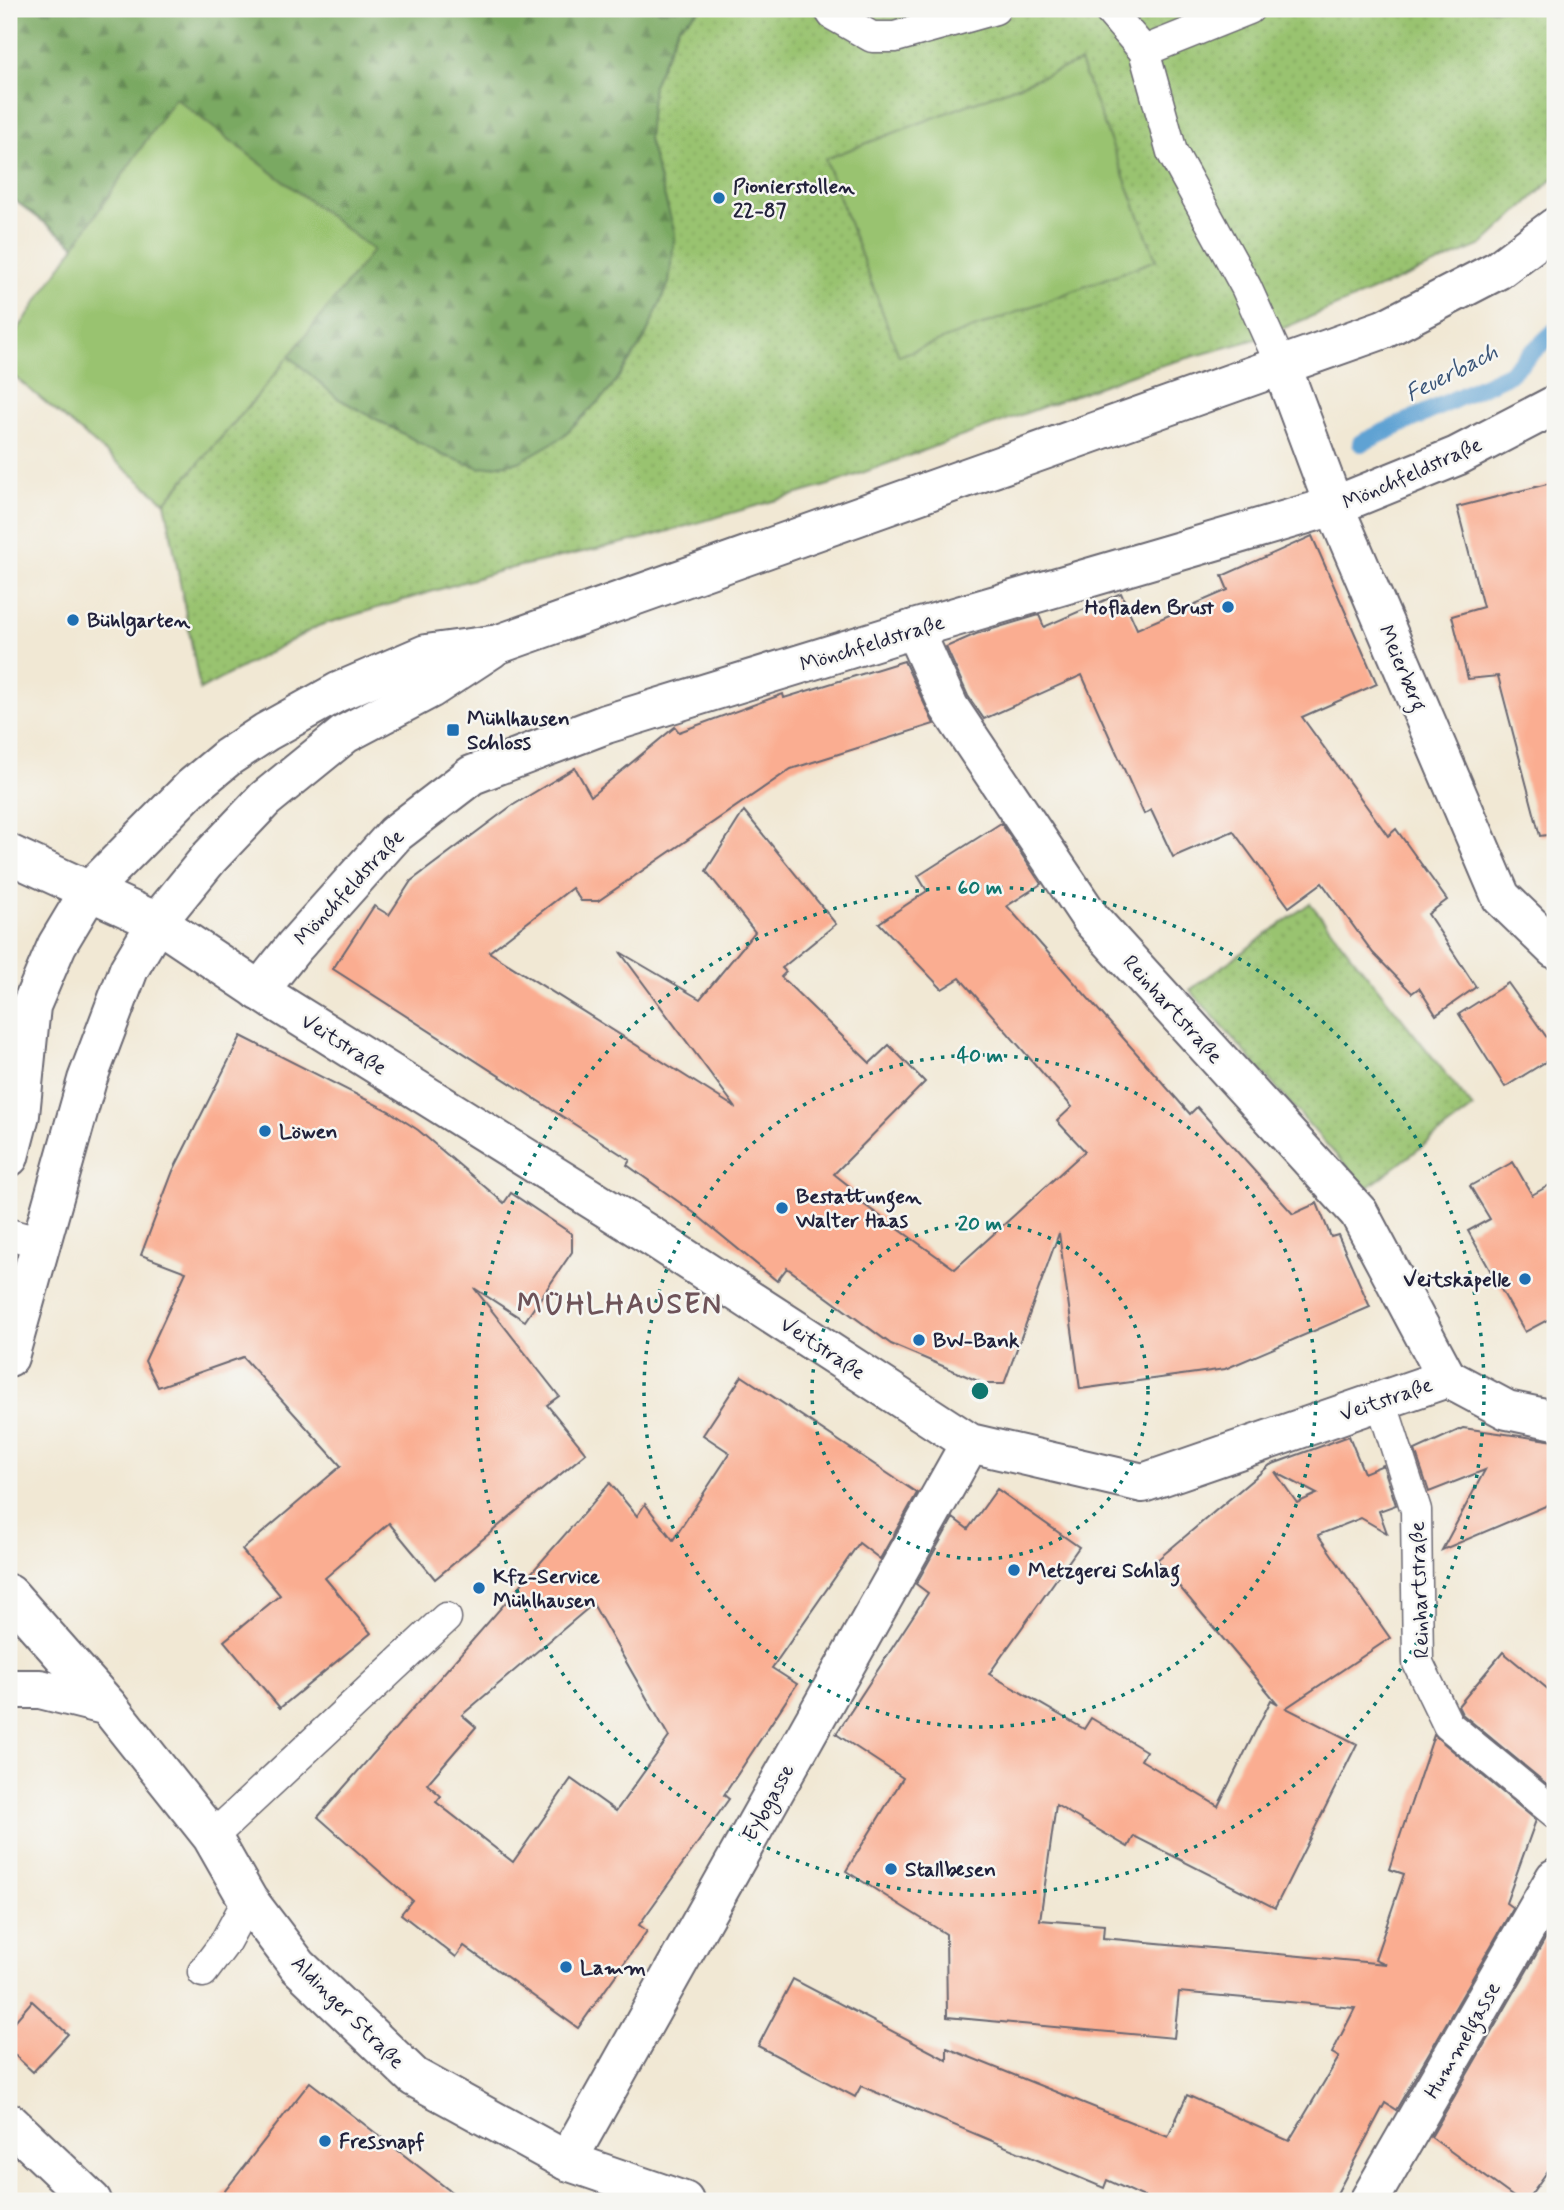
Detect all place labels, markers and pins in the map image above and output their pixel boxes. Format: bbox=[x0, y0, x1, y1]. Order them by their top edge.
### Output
place label: Pionierstollen 22-87 bbox=[733, 173, 855, 225]
marker: Pionierstollen 22-87 bbox=[711, 190, 727, 206]
place label: Hofladen Brust bbox=[1085, 594, 1214, 622]
marker: Hofladen Brust bbox=[1220, 599, 1236, 615]
place label: Bühlgarten bbox=[87, 607, 191, 637]
marker: Bühlgarten bbox=[65, 612, 81, 628]
place label: Mühlhausen Schloss bbox=[467, 705, 570, 757]
marker: Mühlhausen Schloss bbox=[445, 722, 461, 738]
place label: Löwen bbox=[279, 1118, 338, 1146]
marker: Löwen bbox=[257, 1123, 273, 1139]
place label: Bestattungen Walter Haas bbox=[795, 1183, 922, 1235]
marker: Bestattungen Walter Haas bbox=[774, 1200, 790, 1216]
place label: Veitskapelle bbox=[1403, 1266, 1511, 1294]
marker: Veitskapelle bbox=[1517, 1271, 1533, 1287]
place label: BW-Bank bbox=[933, 1327, 1020, 1355]
marker: BW-Bank bbox=[911, 1332, 927, 1348]
centre of rings bbox=[968, 1379, 992, 1403]
place label: Metzgerei Schlag bbox=[1028, 1557, 1180, 1587]
marker: Metzgerei Schlag bbox=[1006, 1562, 1022, 1578]
place label: Kfz-Service Mühlhausen bbox=[493, 1563, 600, 1615]
marker: Kfz-Service Mühlhausen bbox=[471, 1580, 487, 1596]
place label: Stallbesen bbox=[905, 1856, 996, 1884]
marker: Stallbesen bbox=[883, 1861, 899, 1877]
place label: Lamm bbox=[580, 1954, 646, 1982]
marker: Lamm bbox=[558, 1959, 574, 1975]
place label: Fressnapf bbox=[339, 2128, 425, 2156]
marker: Fressnapf bbox=[317, 2133, 333, 2149]

